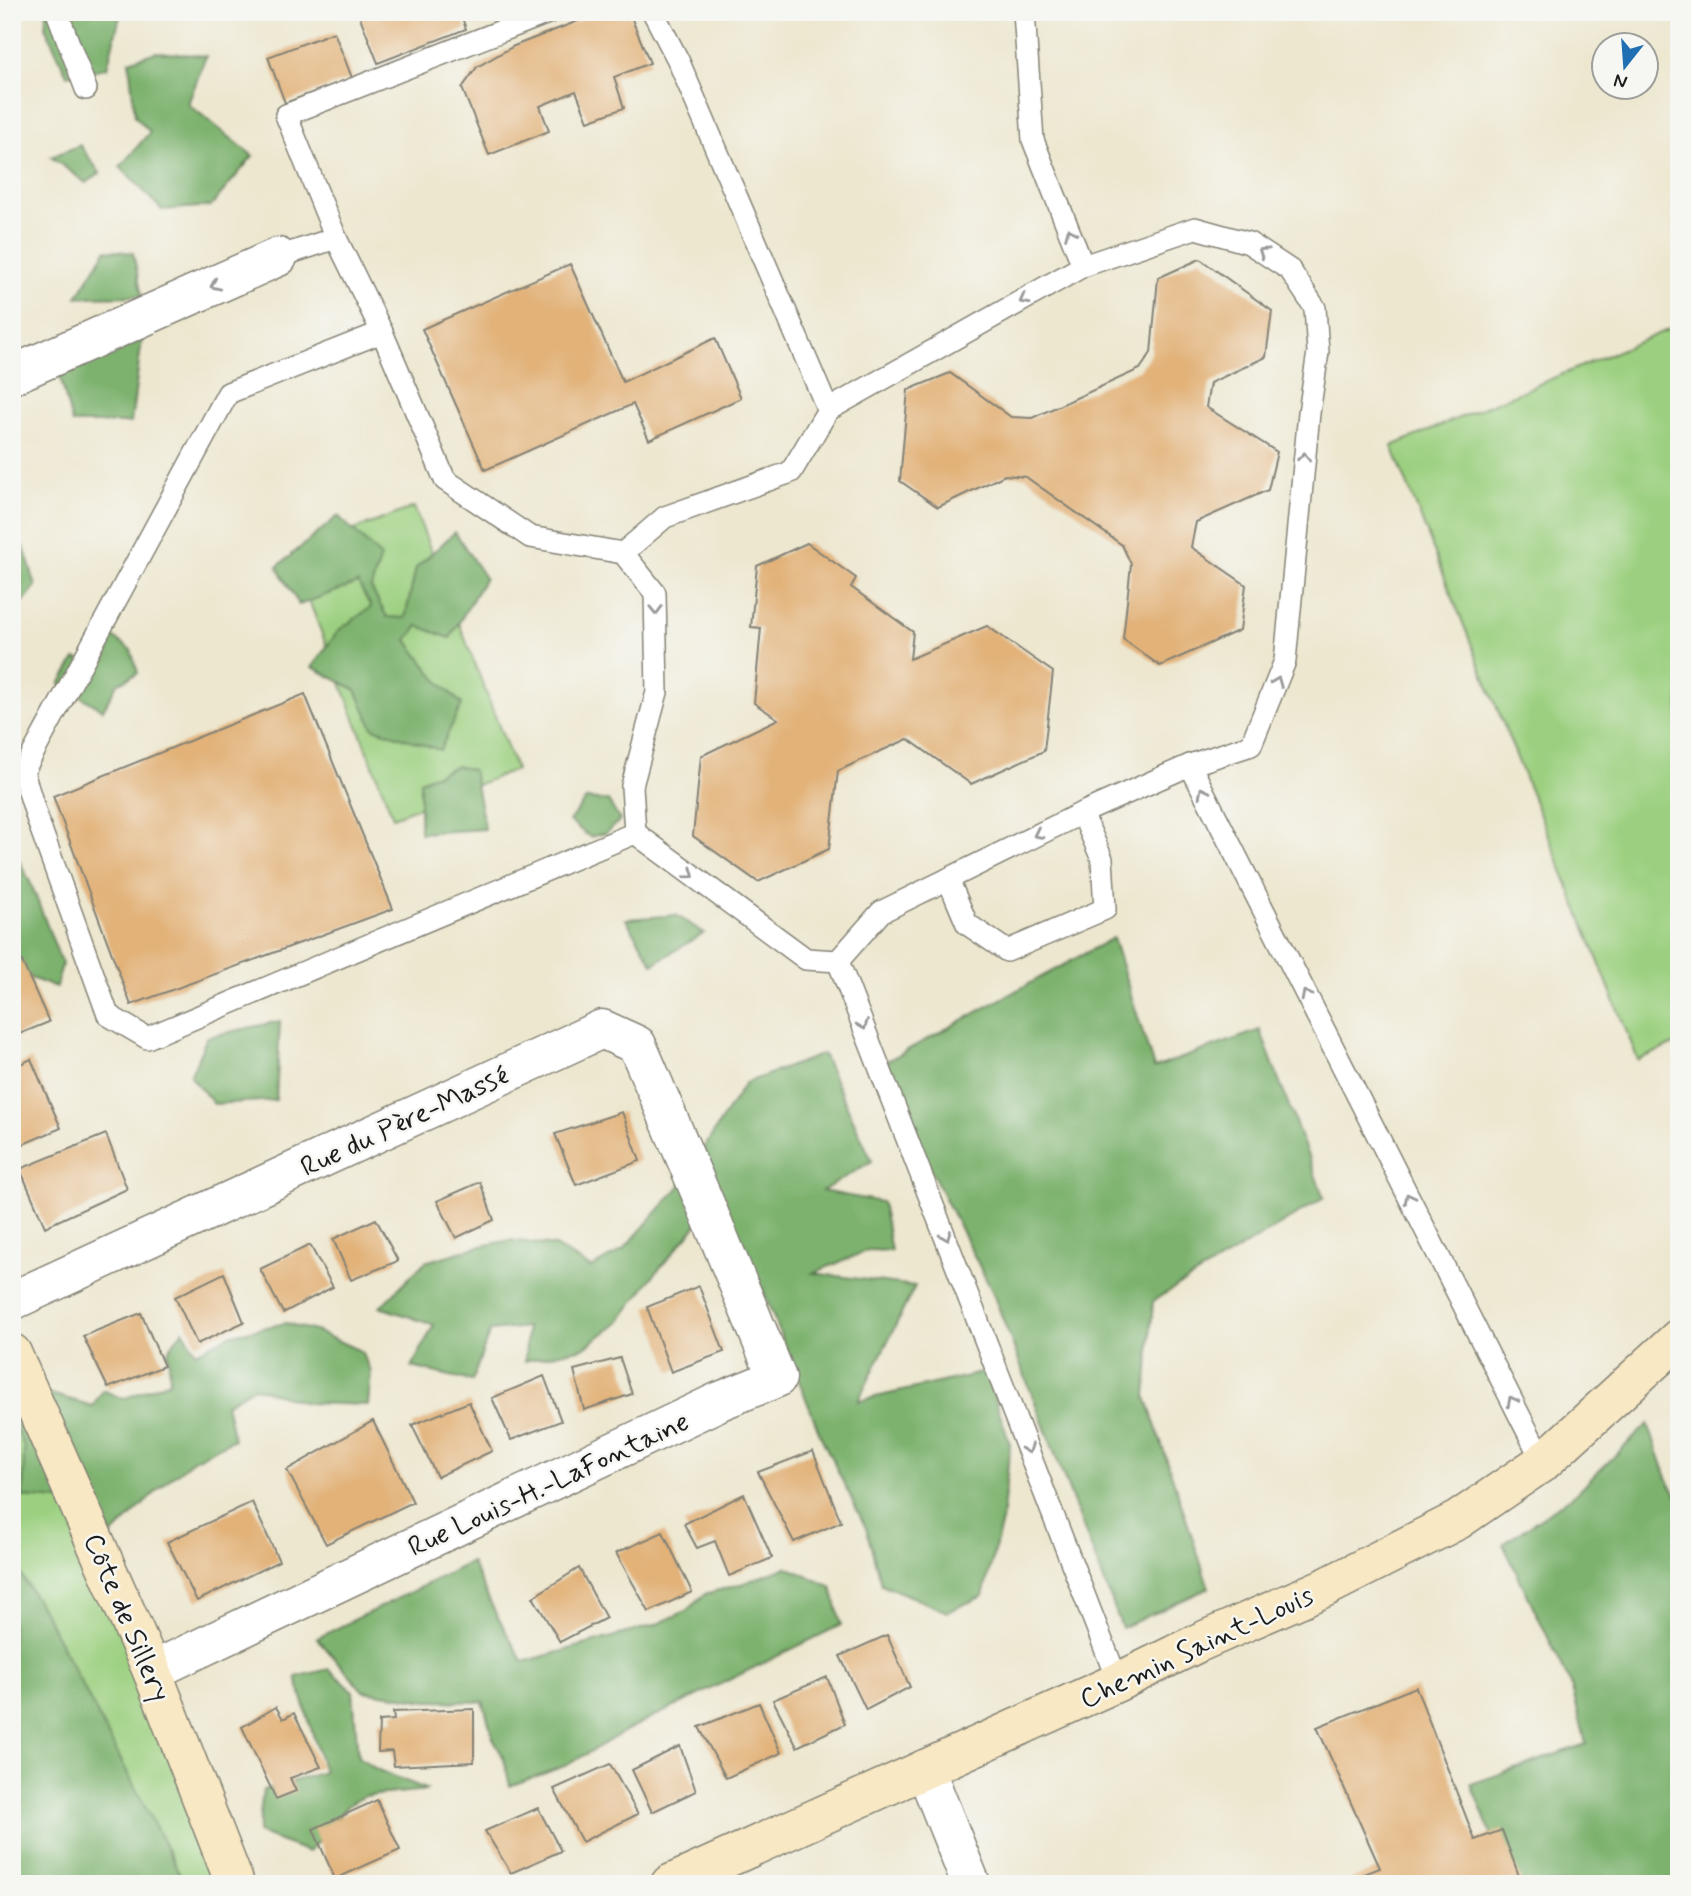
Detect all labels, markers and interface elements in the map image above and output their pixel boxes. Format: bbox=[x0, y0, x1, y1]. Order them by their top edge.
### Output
north arrow bbox=[1590, 32, 1660, 102]
text: N bbox=[1611, 67, 1630, 95]
one-way arrow bbox=[1064, 227, 1078, 239]
one-way arrow bbox=[1258, 248, 1271, 260]
one-way arrow bbox=[210, 276, 222, 290]
one-way arrow bbox=[1018, 292, 1031, 305]
one-way arrow bbox=[1296, 451, 1311, 462]
one-way arrow bbox=[648, 605, 663, 616]
one-way arrow bbox=[1268, 676, 1282, 688]
one-way arrow bbox=[1198, 787, 1212, 799]
one-way arrow bbox=[1033, 825, 1045, 839]
one-way arrow bbox=[682, 865, 695, 878]
one-way arrow bbox=[1301, 990, 1315, 1002]
one-way arrow bbox=[855, 1018, 869, 1030]
street label: Rue du Père-Massé bbox=[295, 1058, 515, 1187]
one-way arrow bbox=[1404, 1193, 1418, 1205]
one-way arrow bbox=[938, 1230, 952, 1242]
one-way arrow bbox=[1507, 1396, 1521, 1408]
street label: Rue Louis-H.-LaFontaine bbox=[403, 1404, 696, 1567]
one-way arrow bbox=[1020, 1442, 1034, 1454]
street label: Côte de Sillery bbox=[74, 1528, 178, 1708]
street label: Chemin Saint-Louis bbox=[1074, 1578, 1320, 1719]

